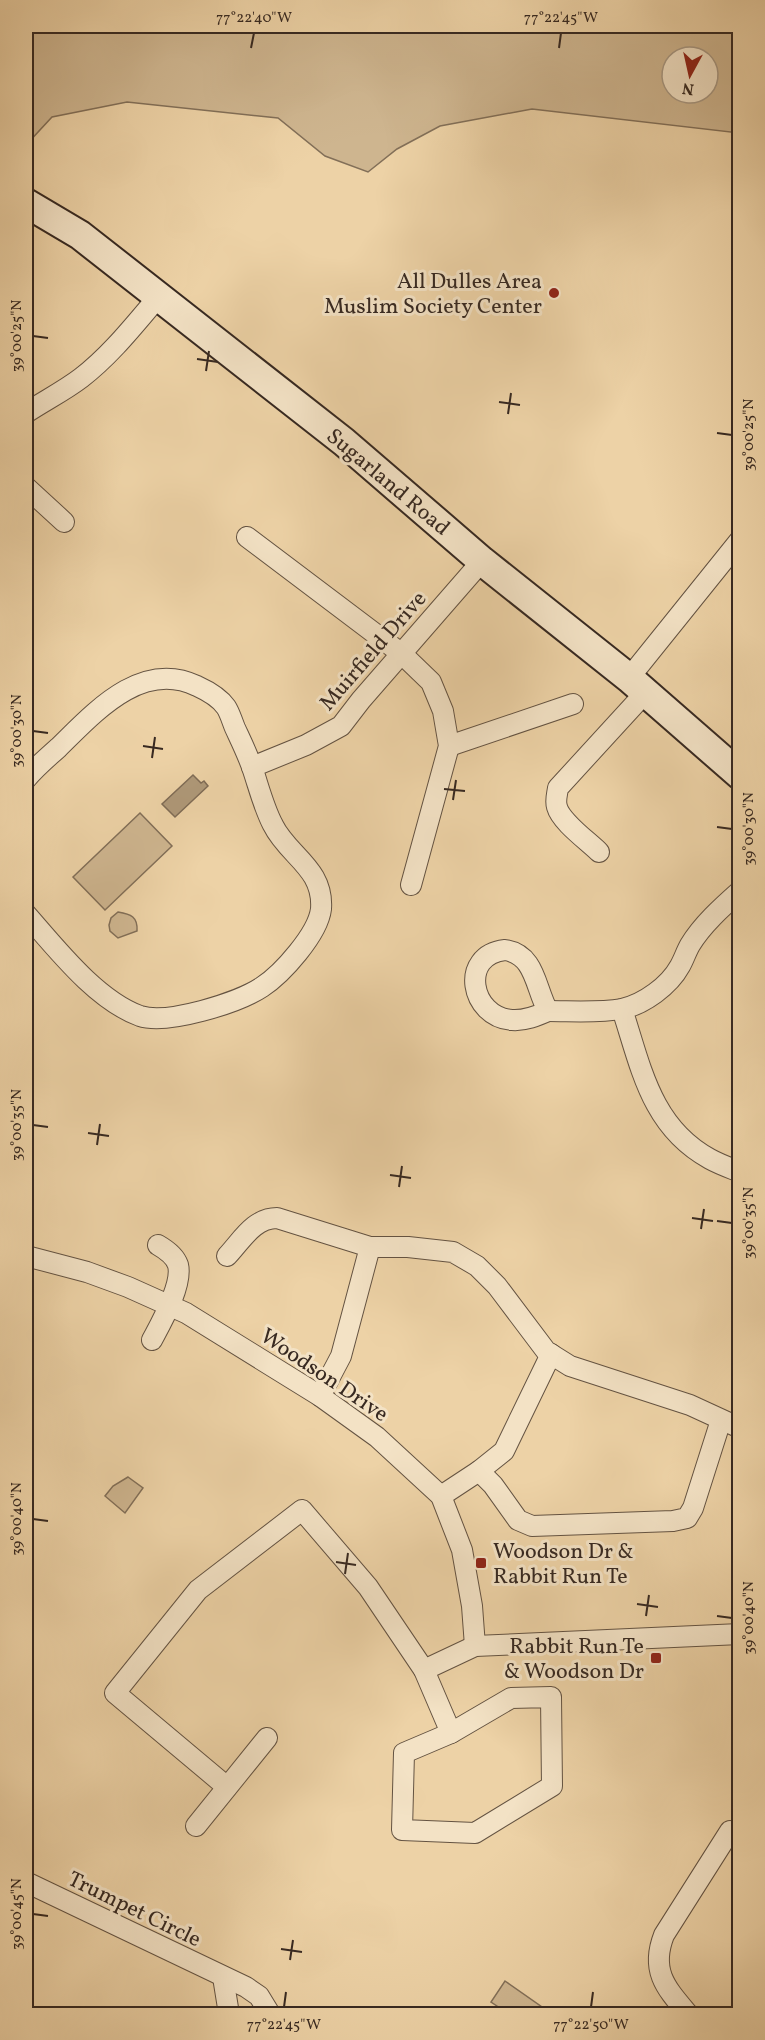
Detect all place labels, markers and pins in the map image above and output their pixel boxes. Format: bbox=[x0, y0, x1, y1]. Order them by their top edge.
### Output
place label: All Dulles Area Muslim Society Center bbox=[324, 267, 542, 323]
marker: All Dulles Area Muslim Society Center bbox=[547, 286, 561, 300]
place label: Woodson Dr & Rabbit Run Te bbox=[493, 1537, 634, 1593]
marker: Woodson Dr & Rabbit Run Te bbox=[474, 1556, 488, 1570]
place label: Rabbit Run Te & Woodson Dr bbox=[504, 1632, 644, 1688]
marker: Rabbit Run Te & Woodson Dr bbox=[649, 1651, 663, 1665]

